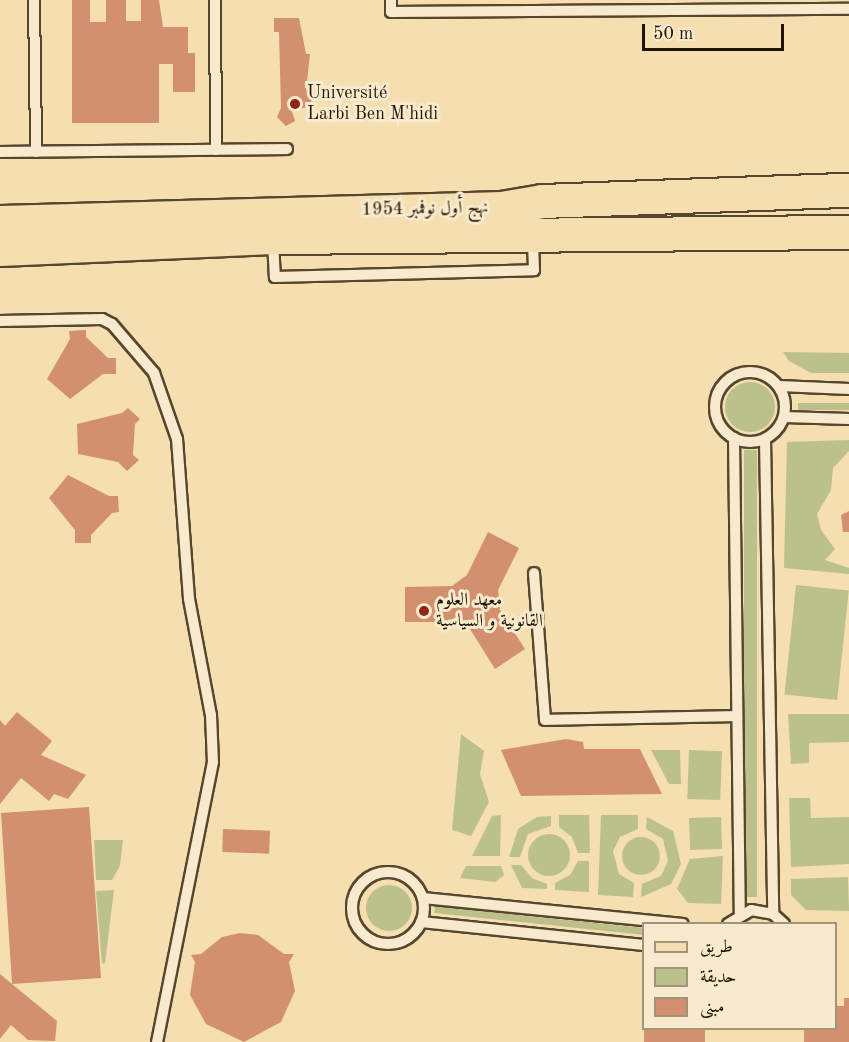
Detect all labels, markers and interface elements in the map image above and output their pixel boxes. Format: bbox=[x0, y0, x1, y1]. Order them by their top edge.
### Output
scale bar bbox=[645, 12, 788, 50]
text: 50 m bbox=[653, 25, 693, 43]
place label: Université Larbi Ben M'hidi bbox=[307, 83, 438, 125]
marker: Université Larbi Ben M'hidi bbox=[288, 97, 302, 111]
street label: نهج أول نوفمبر 1954 bbox=[361, 197, 489, 221]
place label: معهد العلوم القانونية و السياسية bbox=[436, 590, 543, 632]
marker: معهد العلوم القانونية و السياسية bbox=[417, 604, 431, 618]
legend bbox=[642, 922, 837, 1030]
text: طريق bbox=[700, 938, 733, 956]
text: حديقة bbox=[700, 968, 736, 986]
text: مبنى bbox=[700, 998, 725, 1016]

